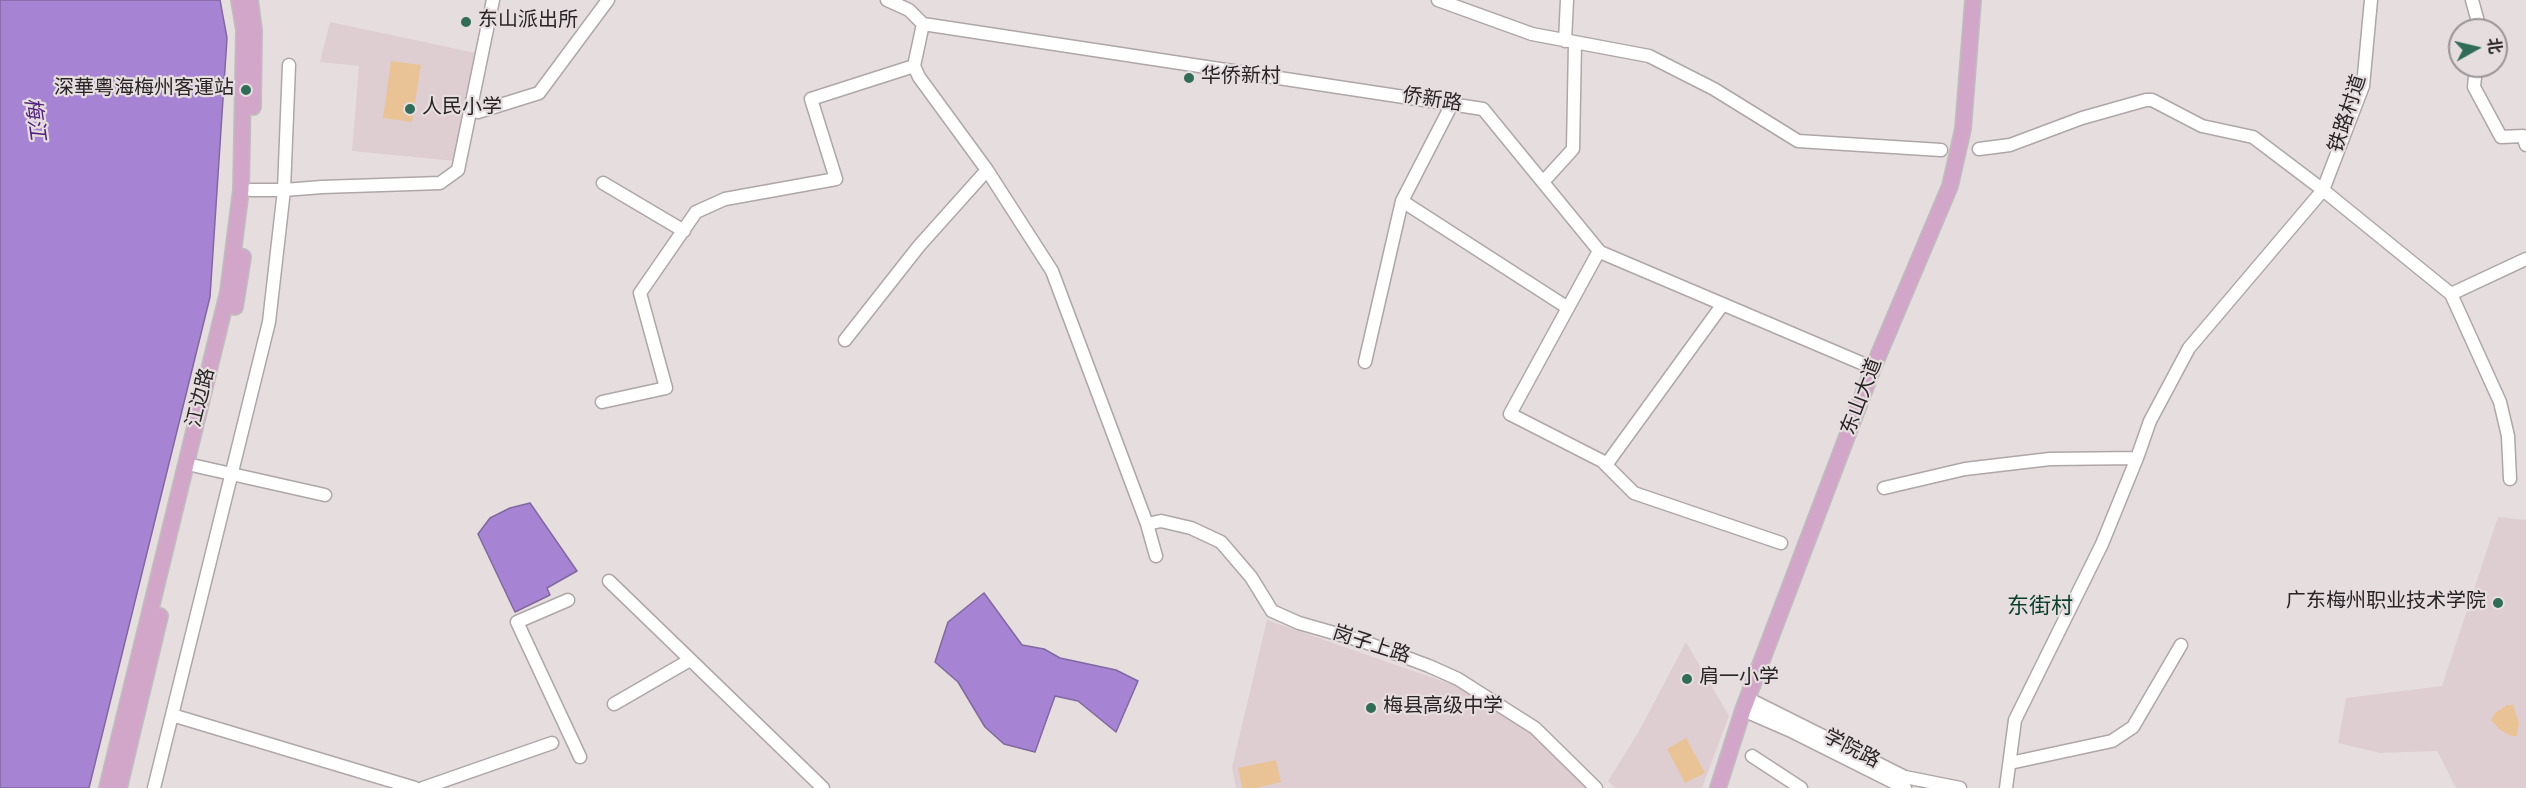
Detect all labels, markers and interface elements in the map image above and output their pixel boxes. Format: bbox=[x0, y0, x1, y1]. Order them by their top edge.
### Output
place label: 东山派出所 bbox=[478, 10, 578, 34]
marker: 东山派出所 bbox=[459, 15, 473, 29]
north arrow bbox=[2448, 18, 2508, 78]
text: 北 bbox=[2482, 36, 2506, 55]
place label: 华侨新村 bbox=[1201, 66, 1281, 90]
marker: 华侨新村 bbox=[1182, 71, 1196, 85]
street label: 铁路村道 bbox=[2325, 72, 2373, 156]
place label: 深華粵海梅州客運站 bbox=[54, 78, 234, 102]
marker: 深華粵海梅州客運站 bbox=[239, 83, 253, 97]
street label: 侨新路 bbox=[1400, 84, 1464, 118]
water label: 梅江 bbox=[18, 96, 48, 142]
place label: 人民小学 bbox=[422, 97, 502, 121]
marker: 人民小学 bbox=[403, 102, 417, 116]
street label: 东山大道 bbox=[1837, 355, 1889, 439]
street label: 江边路 bbox=[183, 366, 221, 430]
place label: 广东梅州职业技术学院 bbox=[2286, 591, 2486, 615]
district label: 东街村 bbox=[2007, 595, 2073, 621]
marker: 广东梅州职业技术学院 bbox=[2491, 596, 2505, 610]
street label: 岗子上路 bbox=[1329, 622, 1413, 670]
place label: 肩一小学 bbox=[1699, 667, 1779, 691]
marker: 肩一小学 bbox=[1680, 672, 1694, 686]
place label: 梅县高级中学 bbox=[1383, 696, 1503, 720]
marker: 梅县高级中学 bbox=[1364, 701, 1378, 715]
street label: 学院路 bbox=[1819, 726, 1883, 774]

